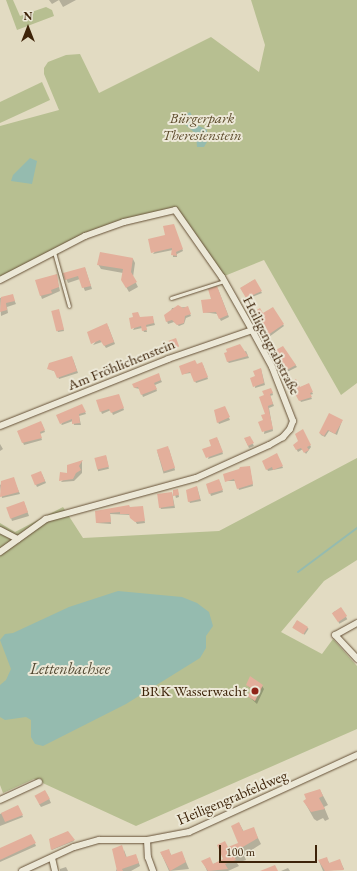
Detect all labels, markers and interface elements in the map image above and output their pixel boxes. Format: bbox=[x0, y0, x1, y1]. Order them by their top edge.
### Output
north arrow bbox=[8, 8, 48, 48]
text: N bbox=[24, 9, 32, 23]
park label: Bürgerpark Theresienstein bbox=[162, 108, 242, 143]
street label: Heiligengrabstraße bbox=[239, 293, 305, 397]
street label: Am Fröhlichenstein bbox=[65, 334, 177, 394]
water label: Lettenbachsee bbox=[30, 659, 110, 679]
place label: BRK Wasserwacht bbox=[141, 682, 247, 700]
marker: BRK Wasserwacht bbox=[250, 686, 260, 696]
street label: Heiligengrabfeldweg bbox=[174, 766, 290, 828]
scale bar bbox=[221, 837, 319, 863]
text: 100 m bbox=[226, 844, 255, 860]

